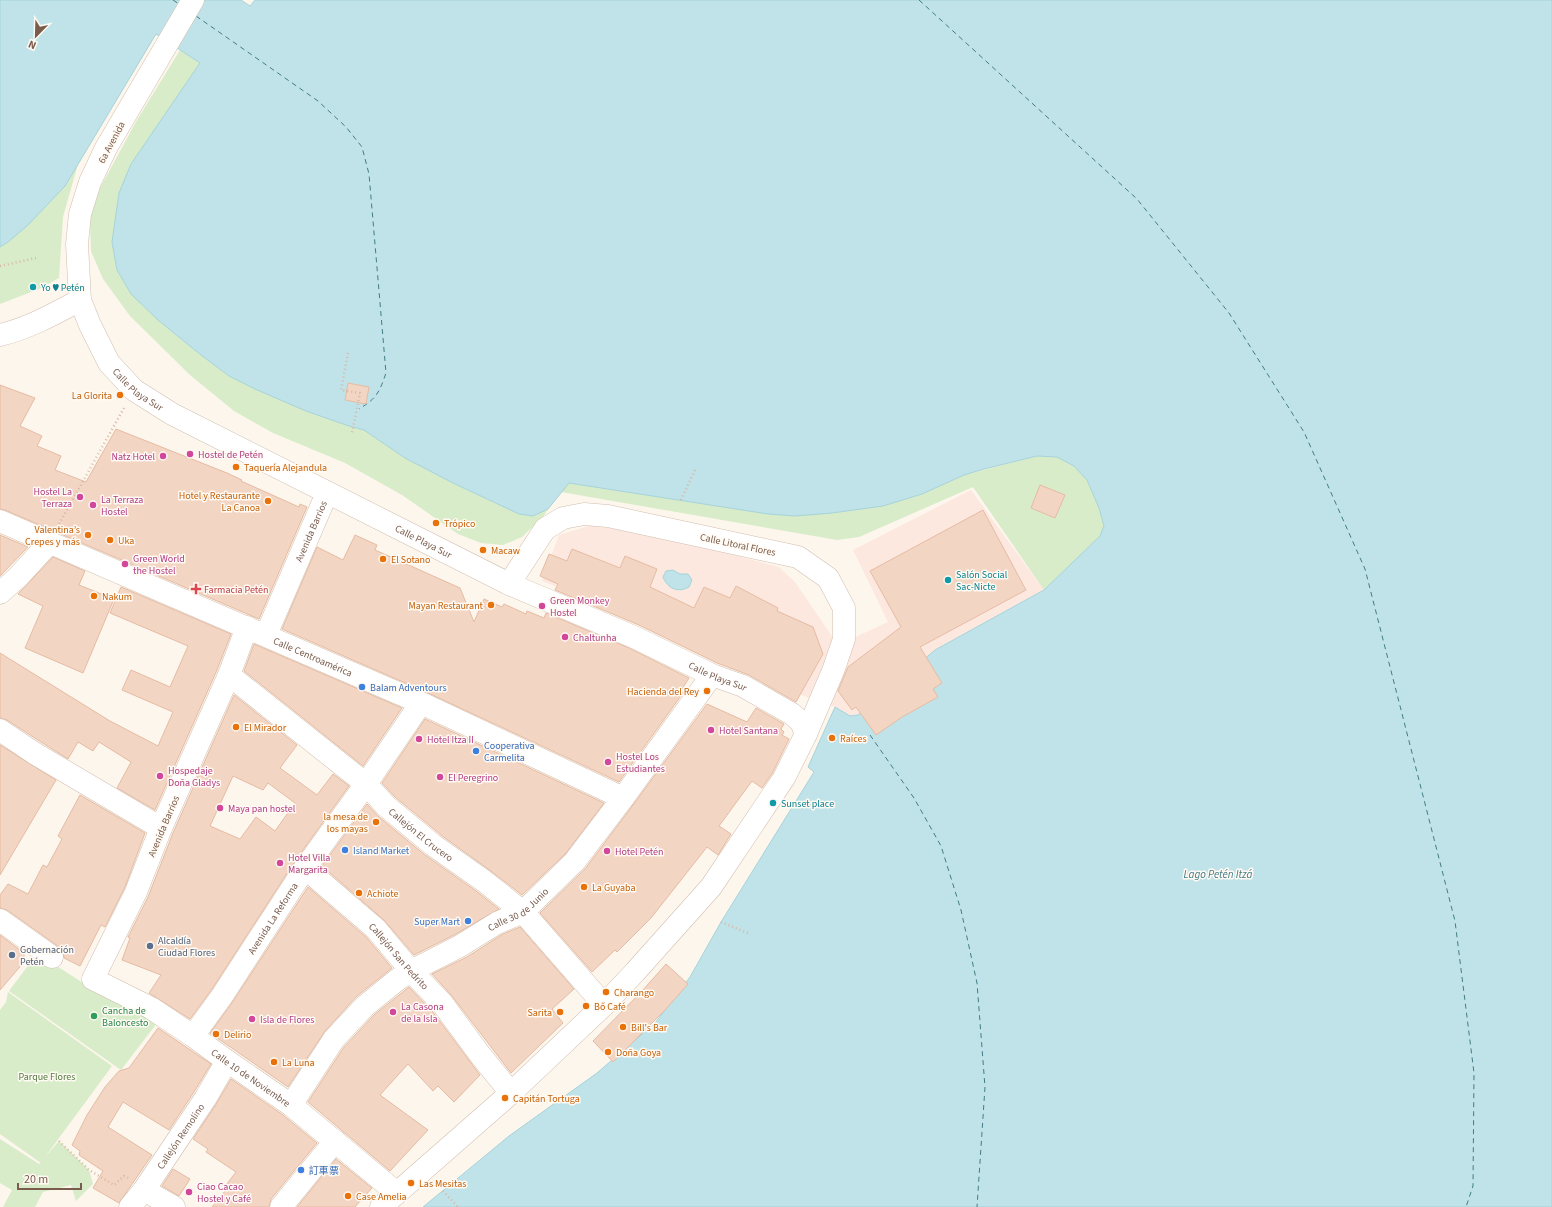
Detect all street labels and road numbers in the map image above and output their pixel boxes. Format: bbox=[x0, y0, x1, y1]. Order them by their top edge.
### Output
street label: 6a Avenida bbox=[95, 119, 129, 166]
street label: Calle Playa Sur bbox=[109, 365, 166, 415]
street label: Avenida Barrios bbox=[292, 499, 331, 564]
street label: Calle Playa Sur bbox=[392, 522, 454, 562]
street label: Calle Litoral Flores bbox=[699, 530, 777, 560]
street label: Calle Centroamérica bbox=[271, 634, 354, 680]
street label: Calle Playa Sur bbox=[686, 659, 750, 695]
street label: Avenida Barrios bbox=[145, 794, 183, 859]
street label: Callejón El Crucero bbox=[385, 805, 456, 865]
street label: Avenida La Reforma bbox=[245, 880, 302, 958]
street label: Calle 30 de Junio bbox=[485, 885, 552, 935]
street label: Callejón San Pedrito bbox=[366, 920, 431, 993]
street label: Calle 10 de Noviembre bbox=[208, 1046, 293, 1111]
street label: Callejón Remolino bbox=[154, 1101, 208, 1172]

